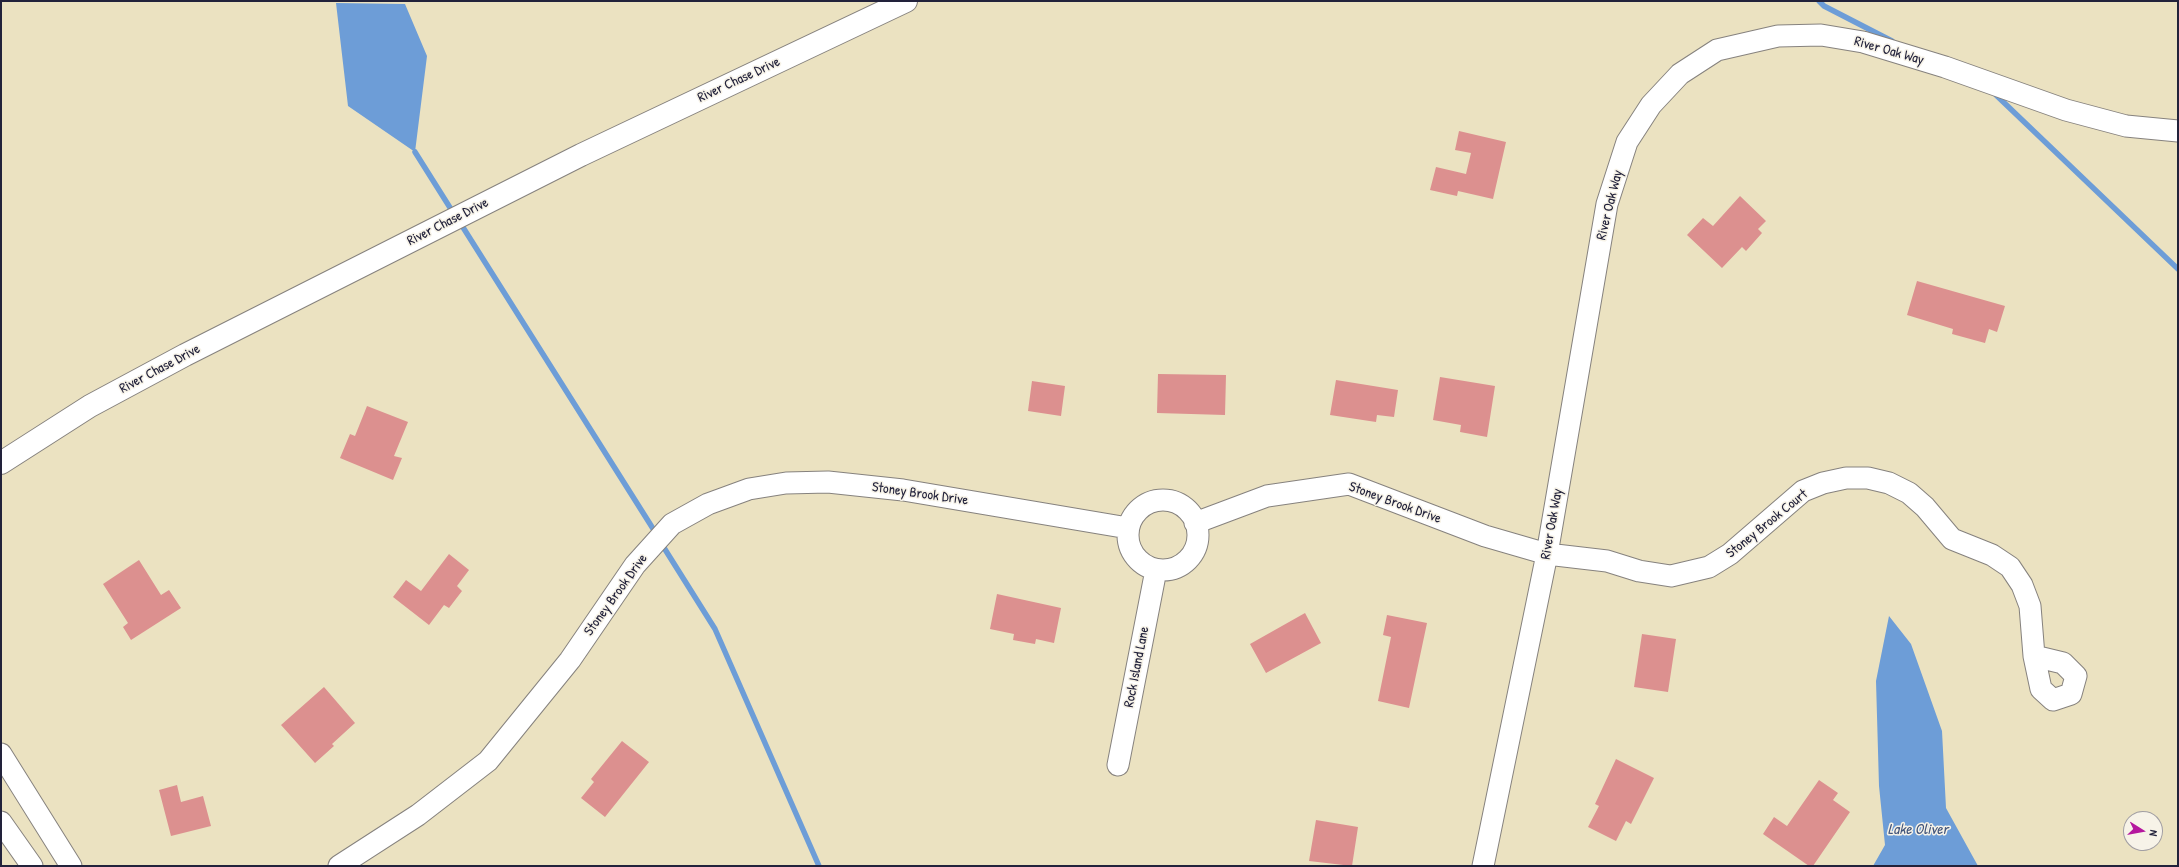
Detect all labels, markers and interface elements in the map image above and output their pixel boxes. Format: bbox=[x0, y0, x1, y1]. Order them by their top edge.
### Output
street label: River Oak Way bbox=[1852, 33, 1926, 69]
street label: River Chase Drive bbox=[695, 54, 783, 106]
street label: River Oak Way bbox=[1593, 168, 1627, 242]
street label: River Chase Drive bbox=[405, 194, 491, 250]
street label: River Chase Drive bbox=[117, 341, 203, 397]
street label: Stoney Brook Drive bbox=[871, 479, 969, 509]
street label: Stoney Brook Drive bbox=[1347, 479, 1443, 527]
street label: Stoney Brook Court bbox=[1723, 486, 1811, 562]
street label: River Oak Way bbox=[1538, 487, 1566, 561]
street label: Stoney Brook Drive bbox=[581, 551, 651, 639]
street label: Rock Island Lane bbox=[1121, 625, 1153, 709]
north arrow bbox=[2123, 811, 2163, 851]
water label: Lake Oliver bbox=[1888, 821, 1948, 839]
text: N bbox=[2146, 829, 2161, 837]

